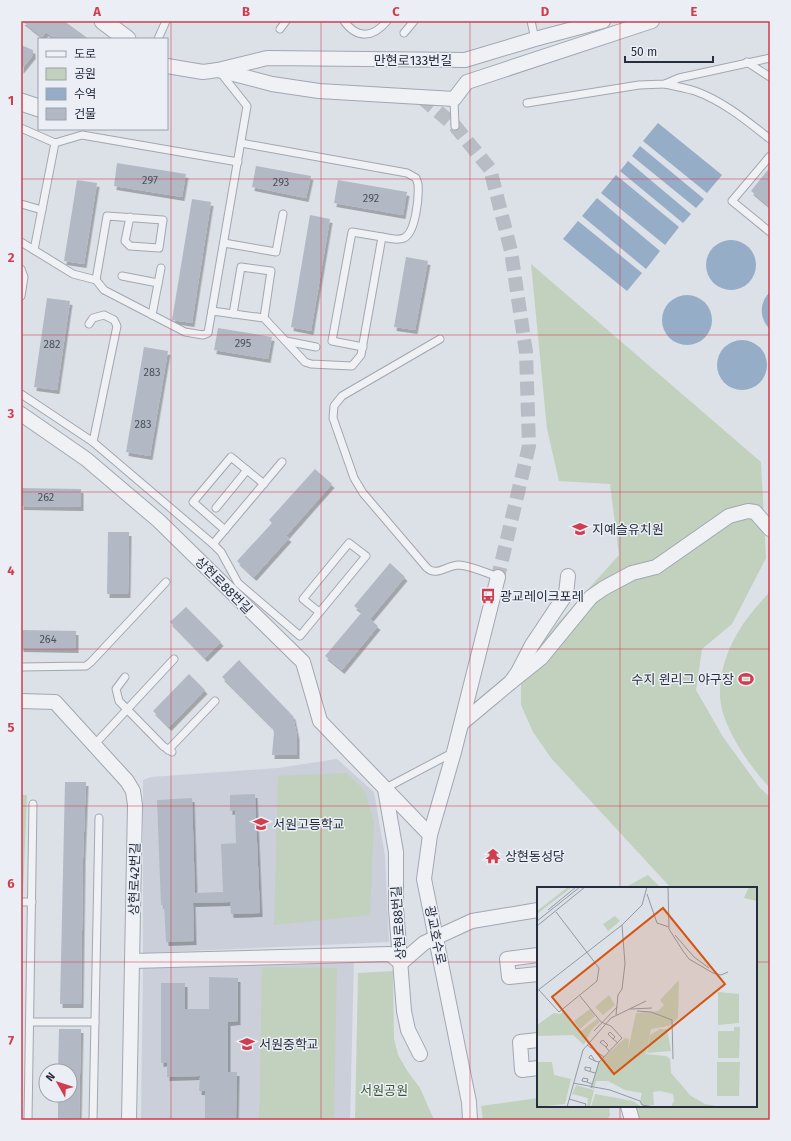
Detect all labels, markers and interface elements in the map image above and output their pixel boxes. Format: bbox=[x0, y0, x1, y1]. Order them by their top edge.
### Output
text: A bbox=[92, 4, 101, 19]
text: B bbox=[242, 4, 250, 19]
text: C bbox=[392, 4, 400, 19]
text: D bbox=[541, 4, 550, 19]
text: E bbox=[691, 4, 698, 19]
legend bbox=[38, 38, 168, 130]
scale bar bbox=[625, 38, 713, 64]
text: 50 m bbox=[631, 45, 657, 59]
text: 도로 bbox=[74, 47, 96, 61]
street label: 만현로133번길 bbox=[374, 53, 452, 68]
text: 공원 bbox=[74, 67, 96, 81]
text: 수역 bbox=[74, 87, 96, 101]
text: 1 bbox=[8, 93, 14, 108]
text: 건물 bbox=[74, 107, 96, 121]
house number: 297 bbox=[142, 174, 158, 187]
house number: 293 bbox=[273, 176, 289, 189]
house number: 292 bbox=[363, 192, 379, 205]
text: 2 bbox=[8, 250, 15, 265]
house number: 295 bbox=[235, 337, 252, 350]
house number: 282 bbox=[44, 338, 60, 351]
house number: 283 bbox=[144, 366, 161, 379]
text: 3 bbox=[7, 406, 15, 421]
house number: 283 bbox=[135, 418, 152, 431]
house number: 262 bbox=[38, 491, 54, 504]
school or university icon: 지예슬유치원 bbox=[571, 520, 589, 538]
place label: 지예슬유치원 bbox=[592, 522, 664, 537]
street label: 상현로88번길 bbox=[192, 554, 255, 617]
text: 4 bbox=[7, 563, 15, 578]
bus stop icon: 광교레이크포레 bbox=[479, 587, 497, 605]
place label: 광교레이크포레 bbox=[500, 589, 584, 604]
house number: 264 bbox=[39, 633, 57, 646]
sports icon: 수지 윈리그 야구장 bbox=[737, 670, 755, 688]
place label: 수지 윈리그 야구장 bbox=[631, 672, 734, 687]
text: 5 bbox=[8, 720, 15, 735]
school or university icon: 서원고등학교 bbox=[252, 815, 270, 833]
place label: 서원고등학교 bbox=[273, 817, 345, 832]
street label: 상현로42번길 bbox=[126, 842, 143, 916]
temple icon: 상현동성당 bbox=[484, 847, 502, 865]
place label: 상현동성당 bbox=[505, 849, 565, 864]
text: 6 bbox=[7, 876, 15, 891]
street label: 상현로88번길 bbox=[388, 885, 409, 960]
inset map bbox=[537, 887, 757, 1107]
street label: 광교호수로 bbox=[422, 904, 449, 966]
text: 7 bbox=[8, 1033, 14, 1048]
school or university icon: 서원중학교 bbox=[238, 1035, 256, 1053]
place label: 서원중학교 bbox=[259, 1037, 319, 1052]
north arrow bbox=[38, 1063, 78, 1103]
text: N bbox=[43, 1070, 58, 1084]
park label: 서원공원 bbox=[360, 1083, 408, 1098]

